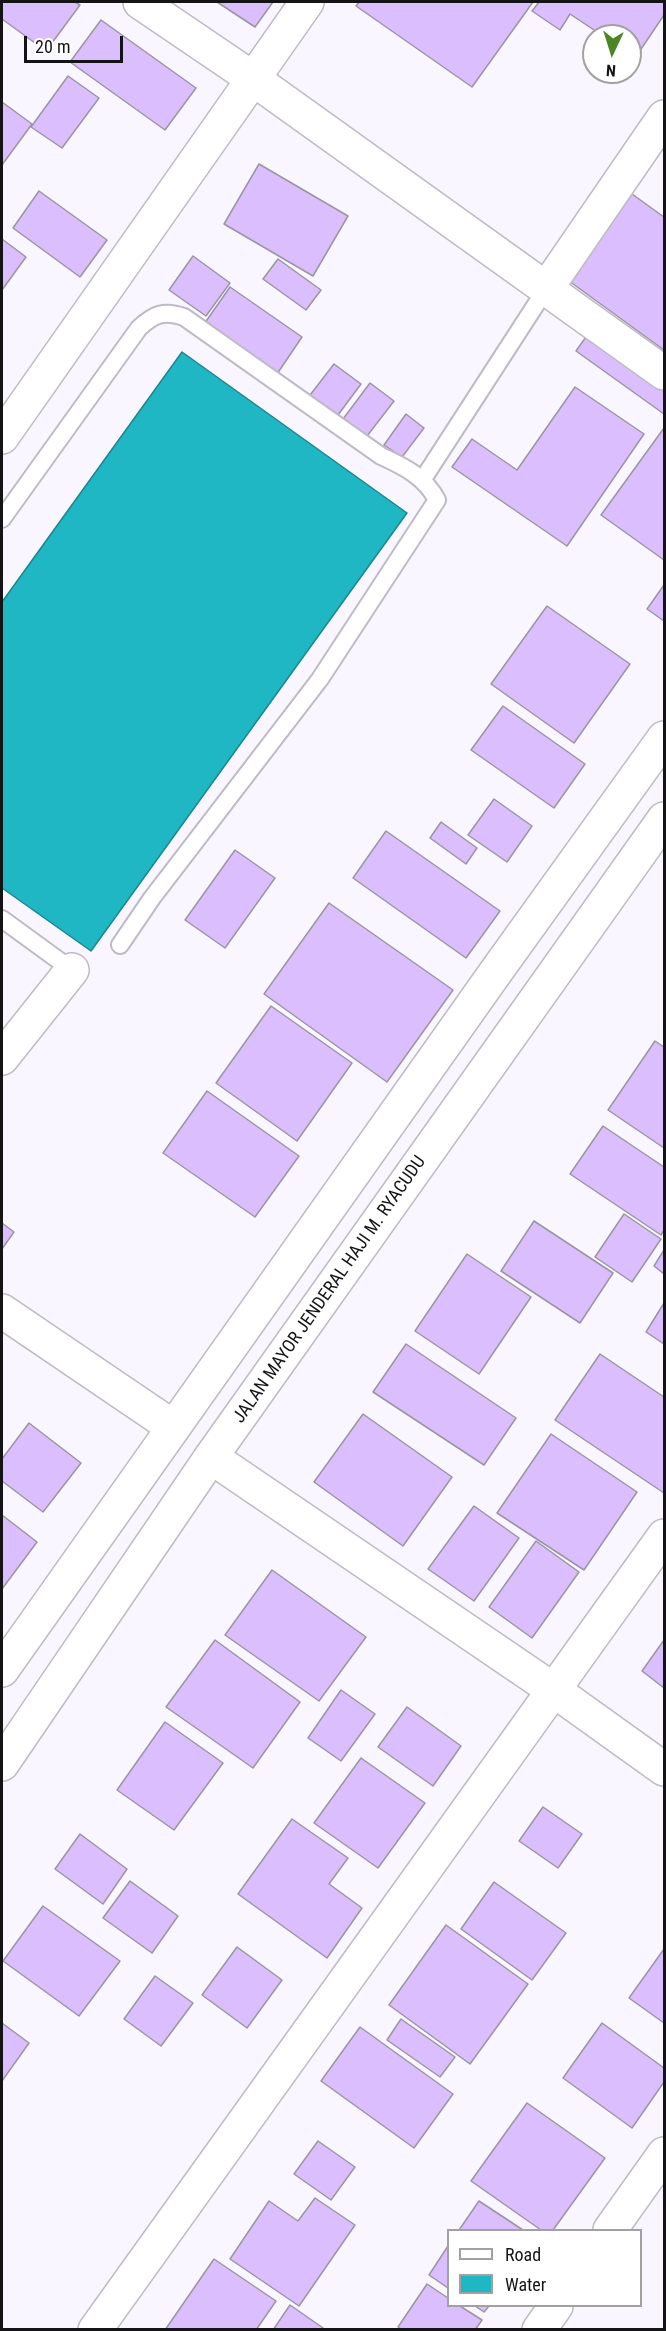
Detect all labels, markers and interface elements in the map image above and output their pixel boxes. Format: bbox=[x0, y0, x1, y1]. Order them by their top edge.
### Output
scale bar bbox=[27, 24, 126, 62]
north arrow bbox=[582, 24, 642, 84]
text: 20 m bbox=[35, 36, 70, 57]
text: N bbox=[605, 61, 616, 80]
street label: JALAN MAYOR JENDERAL HAJI M. RYACUDU bbox=[229, 1152, 431, 1428]
legend bbox=[447, 2229, 642, 2307]
text: Road bbox=[505, 2244, 541, 2265]
text: Water bbox=[505, 2274, 546, 2295]

